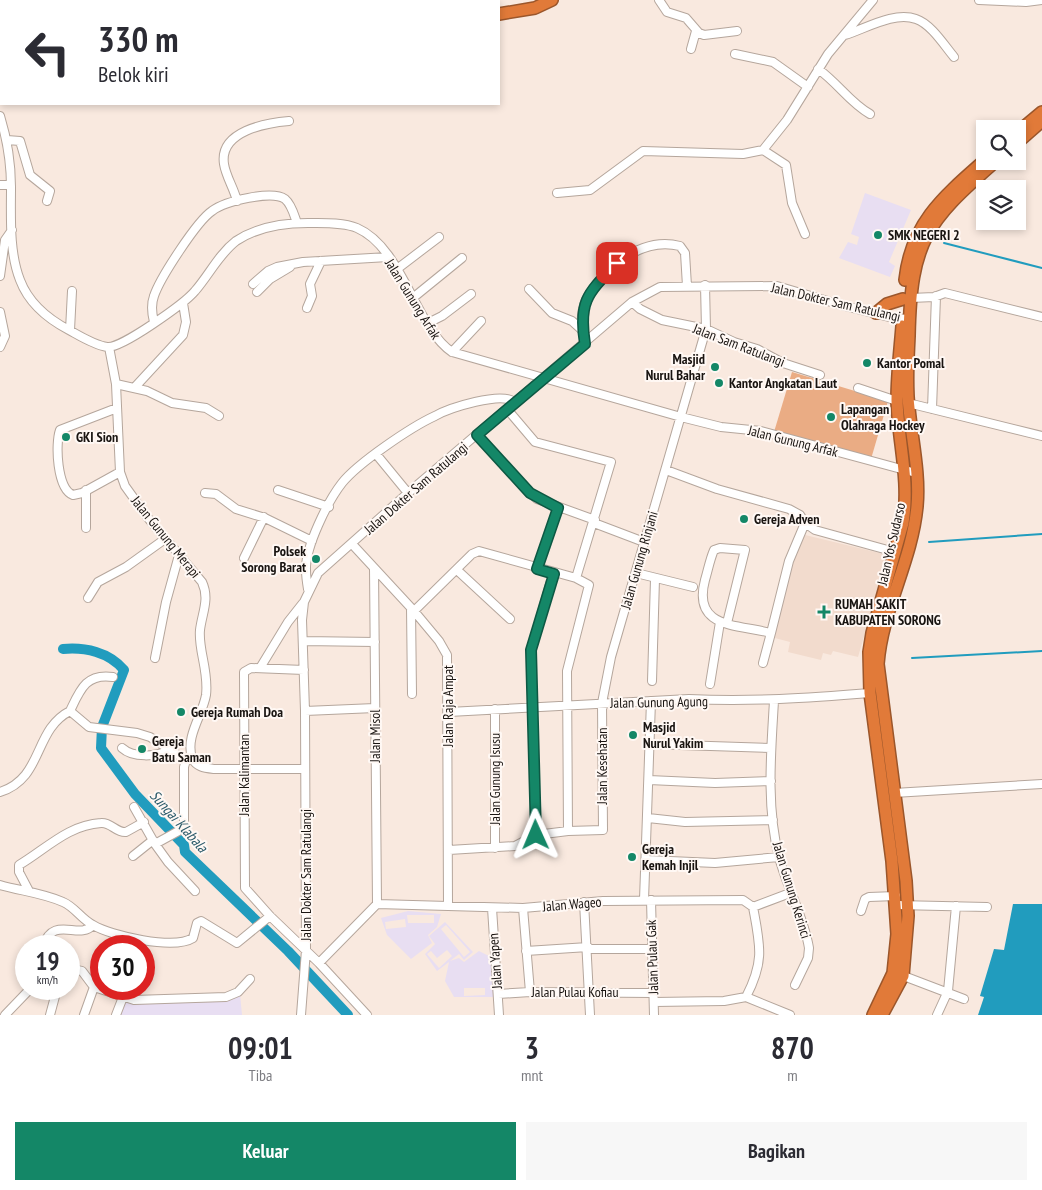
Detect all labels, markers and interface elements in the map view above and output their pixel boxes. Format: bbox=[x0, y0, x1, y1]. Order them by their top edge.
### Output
text: 330 m bbox=[98, 16, 179, 62]
icon: left bbox=[15, 20, 80, 85]
text: Belok kiri bbox=[98, 60, 169, 88]
map controls bbox=[976, 120, 1026, 230]
button: search bbox=[976, 120, 1026, 170]
button: layers bbox=[976, 180, 1026, 230]
place label: SMK NEGERI 2 bbox=[888, 226, 960, 244]
marker: SMK NEGERI 2 bbox=[872, 229, 884, 241]
pin bbox=[596, 242, 638, 284]
icon: arrive bbox=[603, 249, 631, 277]
street label: Jalan Gunung Arfak bbox=[380, 254, 445, 343]
street label: Jalan Dokter Sam Ratulangi bbox=[769, 278, 902, 326]
street label: Jalan Sam Ratulangi bbox=[690, 319, 787, 371]
place label: Masjid Nurul Bahar bbox=[646, 350, 706, 384]
place label: Kantor Pomal bbox=[877, 354, 945, 372]
marker: Kantor Pomal bbox=[861, 357, 873, 369]
marker: Masjid Nurul Bahar bbox=[709, 361, 721, 373]
place label: Kantor Angkatan Laut bbox=[729, 374, 837, 392]
marker: Kantor Angkatan Laut bbox=[713, 377, 725, 389]
place label: Lapangan Olahraga Hockey bbox=[841, 400, 925, 434]
marker: Lapangan Olahraga Hockey bbox=[825, 411, 837, 423]
street label: Jalan Gunung Arfak bbox=[745, 421, 840, 461]
place label: GKI Sion bbox=[76, 428, 118, 446]
marker: GKI Sion bbox=[60, 431, 72, 443]
street label: Jalan Dokter Sam Ratulangi bbox=[359, 438, 472, 539]
street label: Jalan Gunung Merapi bbox=[127, 491, 205, 582]
street label: Jalan Yos Sudarso bbox=[873, 501, 909, 588]
street label: Jalan Gunung Rinjani bbox=[616, 509, 662, 612]
place label: Gereja Adven bbox=[754, 510, 819, 528]
marker: Gereja Adven bbox=[738, 513, 750, 525]
place label: Polsek Sorong Barat bbox=[241, 542, 306, 576]
marker: Polsek Sorong Barat bbox=[310, 553, 322, 565]
place label: RUMAH SAKIT KABUPATEN SORONG bbox=[835, 595, 941, 629]
marker: RUMAH SAKIT KABUPATEN SORONG bbox=[817, 605, 831, 619]
street label: Jalan Raja Ampat bbox=[439, 665, 457, 748]
street label: Jalan Gunung Agung bbox=[609, 692, 708, 712]
place label: Gereja Rumah Doa bbox=[191, 703, 283, 721]
marker: Gereja Rumah Doa bbox=[175, 706, 187, 718]
street label: Jalan Misol bbox=[366, 709, 384, 763]
place label: Masjid Nurul Yakim bbox=[643, 718, 703, 752]
street label: Jalan Kesehatan bbox=[593, 728, 611, 805]
marker: Masjid Nurul Yakim bbox=[627, 729, 639, 741]
place label: Gereja Batu Saman bbox=[152, 732, 211, 766]
street label: Jalan Gunung Isusu bbox=[486, 733, 504, 826]
street label: Jalan Kalimantan bbox=[235, 734, 253, 817]
marker: Gereja Batu Saman bbox=[136, 743, 148, 755]
water label: Sungai Klabala bbox=[146, 786, 213, 857]
position arrow bbox=[509, 808, 561, 860]
street label: Jalan Dokter Sam Ratulangi bbox=[297, 809, 315, 942]
street label: Jalan Gunung Kerinci bbox=[768, 838, 815, 941]
place label: Gereja Kemah Injil bbox=[642, 840, 699, 874]
marker: Gereja Kemah Injil bbox=[626, 851, 638, 863]
street label: Jalan Wageo bbox=[541, 892, 602, 916]
street label: Jalan Pulau Gak bbox=[642, 919, 662, 996]
street label: Jalan Yapen bbox=[484, 933, 506, 990]
speed limit sign: 30 bbox=[90, 935, 155, 1000]
text: 19 bbox=[36, 945, 59, 977]
text: km/h bbox=[37, 972, 58, 987]
street label: Jalan Pulau Kofiau bbox=[530, 983, 619, 1001]
text: 09:01 bbox=[228, 1028, 293, 1067]
text: 3 bbox=[525, 1028, 539, 1067]
text: 870 bbox=[771, 1028, 814, 1067]
text: Tiba bbox=[249, 1065, 272, 1085]
text: mnt bbox=[521, 1065, 543, 1085]
text: m bbox=[787, 1065, 798, 1085]
button: Keluar bbox=[15, 1122, 516, 1180]
button: Bagikan bbox=[526, 1122, 1027, 1180]

